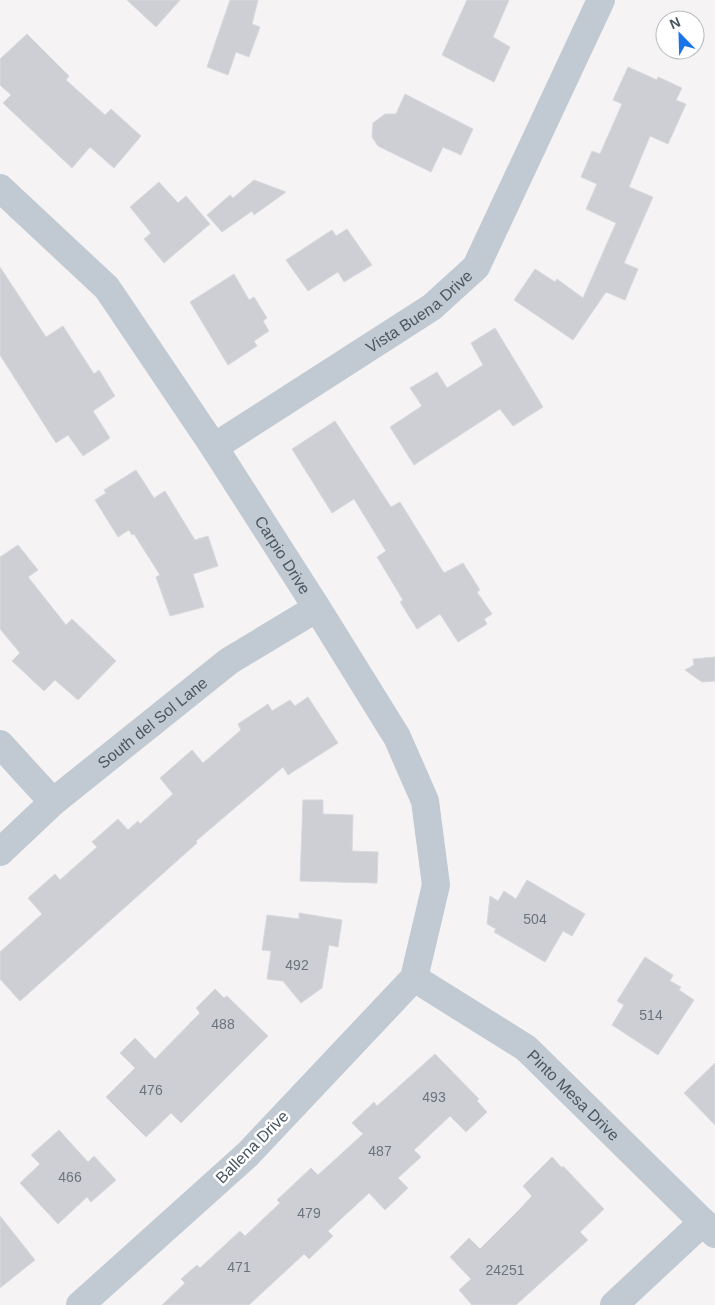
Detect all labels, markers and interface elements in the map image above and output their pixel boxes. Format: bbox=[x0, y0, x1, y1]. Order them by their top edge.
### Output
north arrow bbox=[655, 10, 705, 60]
text: N bbox=[667, 14, 683, 32]
street label: Vista Buena Drive bbox=[363, 266, 475, 356]
street label: Carpio Drive bbox=[252, 513, 314, 597]
street label: South del Sol Lane bbox=[94, 674, 210, 771]
house number: 504 bbox=[523, 911, 547, 927]
house number: 492 bbox=[285, 957, 309, 973]
house number: 514 bbox=[639, 1007, 663, 1023]
house number: 488 bbox=[211, 1016, 235, 1032]
street label: Pinto Mesa Drive bbox=[524, 1046, 623, 1144]
house number: 476 bbox=[139, 1082, 163, 1098]
house number: 493 bbox=[422, 1089, 446, 1105]
street label: Ballena Drive bbox=[212, 1107, 292, 1187]
house number: 487 bbox=[368, 1143, 392, 1159]
house number: 466 bbox=[58, 1169, 82, 1185]
house number: 479 bbox=[297, 1205, 321, 1221]
house number: 471 bbox=[227, 1259, 251, 1275]
house number: 24251 bbox=[486, 1262, 525, 1278]

